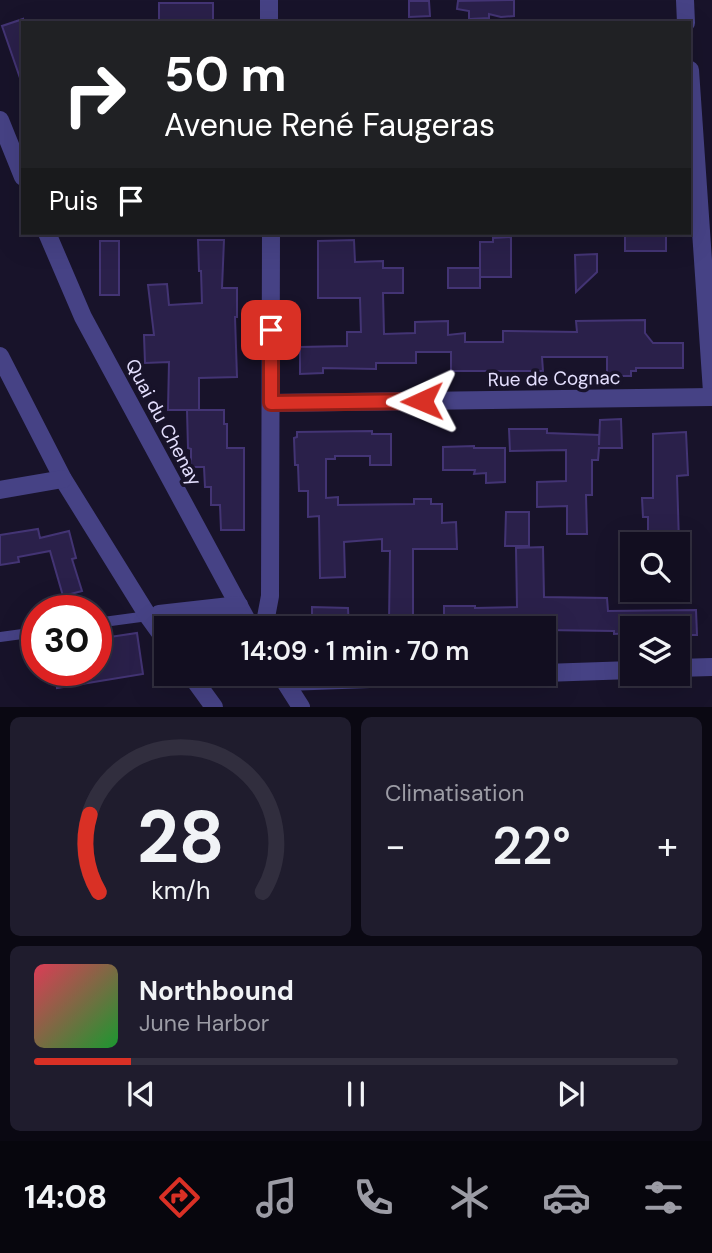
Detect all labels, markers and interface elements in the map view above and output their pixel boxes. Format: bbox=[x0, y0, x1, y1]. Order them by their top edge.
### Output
text: 50 m bbox=[164, 42, 287, 106]
icon: right bbox=[49, 49, 140, 140]
text: Avenue René Faugeras bbox=[164, 104, 495, 146]
icon: arrive bbox=[112, 182, 150, 220]
text: Puis bbox=[49, 184, 98, 218]
pin bbox=[241, 300, 301, 360]
icon: arrive bbox=[252, 311, 290, 349]
street label: Quai du Chenay bbox=[120, 354, 208, 490]
position arrow bbox=[385, 364, 459, 438]
street label: Rue de Cognac bbox=[487, 365, 621, 392]
map controls bbox=[620, 532, 690, 686]
button: search bbox=[620, 532, 690, 602]
speed limit sign: 30 bbox=[21, 595, 112, 686]
button: layers bbox=[620, 616, 690, 686]
text: 14:09 · 1 min · 70 m bbox=[241, 634, 469, 668]
text: Climatisation bbox=[385, 778, 524, 808]
text: 28 bbox=[137, 791, 224, 886]
text: 22° bbox=[492, 812, 571, 880]
text: − bbox=[385, 821, 406, 871]
text: + bbox=[657, 821, 678, 871]
text: km/h bbox=[151, 874, 210, 907]
text: Northbound bbox=[139, 974, 294, 1008]
text: June Harbor bbox=[139, 1008, 269, 1038]
icon: previous bbox=[122, 1075, 160, 1113]
icon: pause bbox=[337, 1075, 375, 1113]
icon: next bbox=[552, 1075, 590, 1113]
icon: directions bbox=[155, 1173, 204, 1222]
icon: music bbox=[252, 1173, 301, 1222]
icon: phone bbox=[349, 1173, 398, 1222]
icon: climate bbox=[445, 1173, 494, 1222]
icon: car bbox=[542, 1173, 591, 1222]
icon: filters bbox=[639, 1173, 688, 1222]
text: 14:08 bbox=[24, 1176, 107, 1218]

